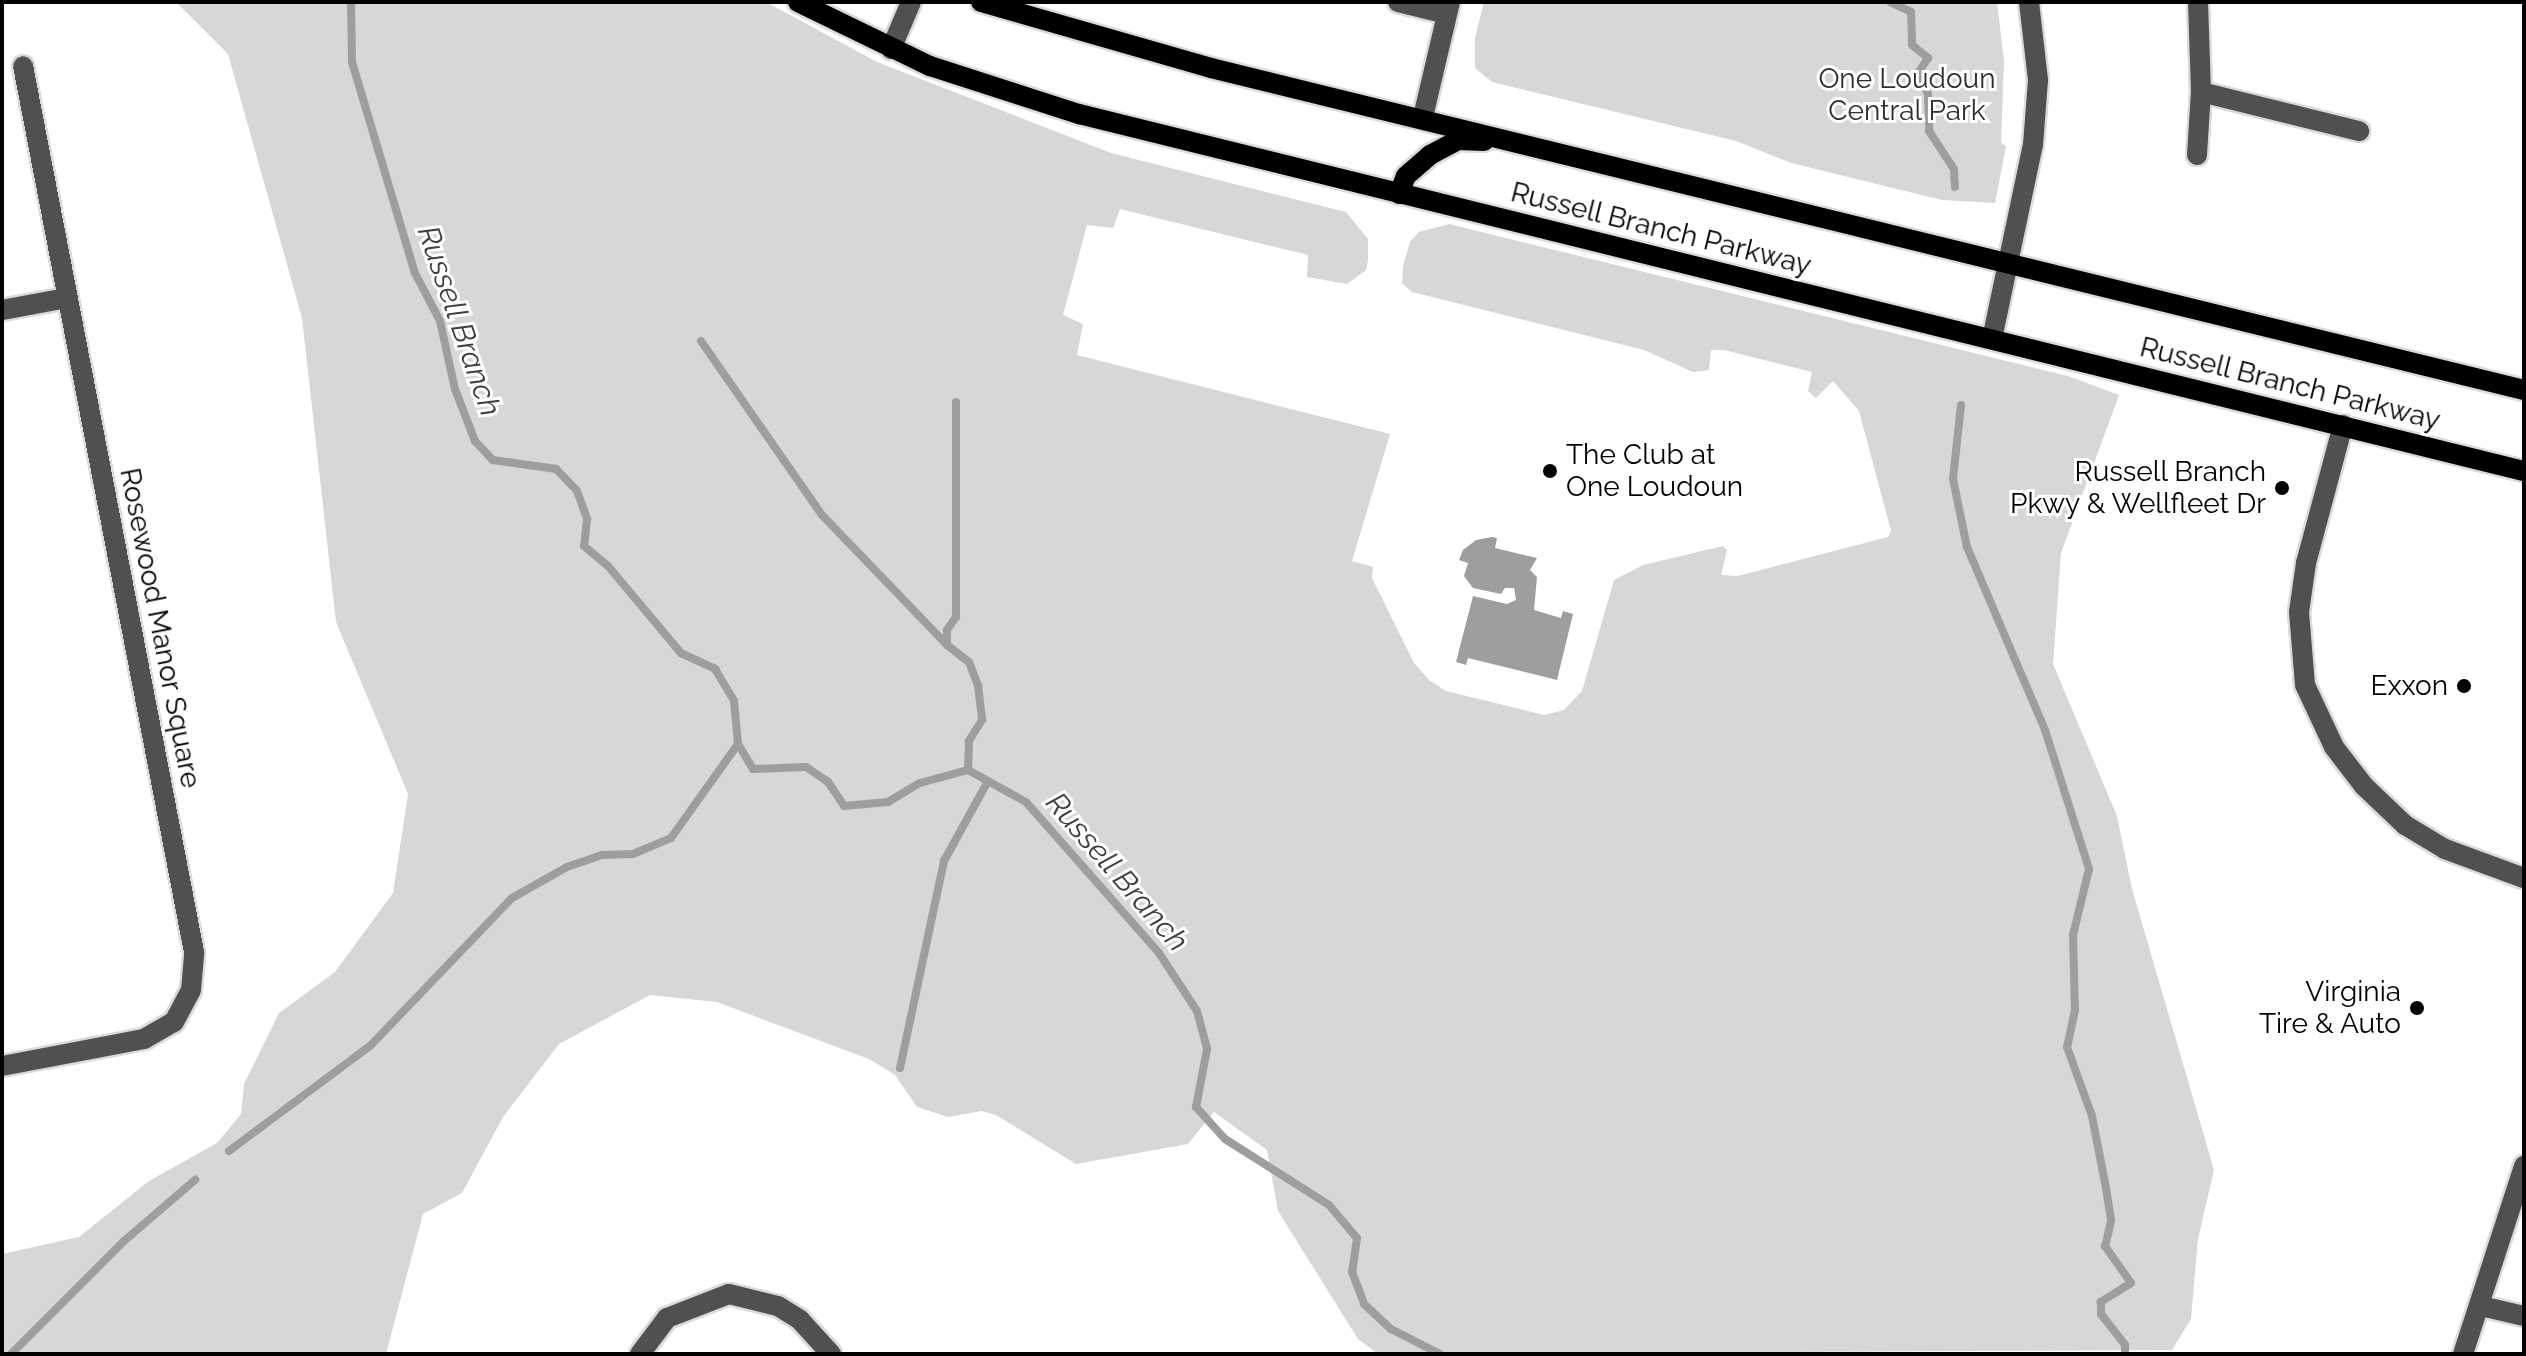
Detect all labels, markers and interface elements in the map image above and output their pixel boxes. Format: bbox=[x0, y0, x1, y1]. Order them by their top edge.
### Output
park label: One Loudoun Central Park bbox=[1818, 62, 1996, 128]
street label: Russell Branch Parkway bbox=[1507, 175, 1815, 283]
water label: Russell Branch bbox=[410, 221, 508, 421]
street label: Russell Branch Parkway bbox=[2136, 330, 2444, 438]
place label: The Club at One Loudoun bbox=[1566, 438, 1743, 504]
place label: Russell Branch Pkwy & Wellfleet Dr bbox=[2008, 455, 2266, 521]
marker: The Club at One Loudoun bbox=[1541, 462, 1559, 480]
street label: Rosewood Manor Square bbox=[112, 465, 208, 791]
marker: Russell Branch Pkwy & Wellfleet Dr bbox=[2273, 479, 2291, 497]
place label: Exxon bbox=[2370, 669, 2448, 703]
marker: Exxon bbox=[2455, 677, 2473, 695]
water label: Russell Branch bbox=[1038, 785, 1196, 959]
place label: Virginia Tire & Auto bbox=[2258, 975, 2401, 1041]
marker: Virginia Tire & Auto bbox=[2408, 999, 2426, 1017]

